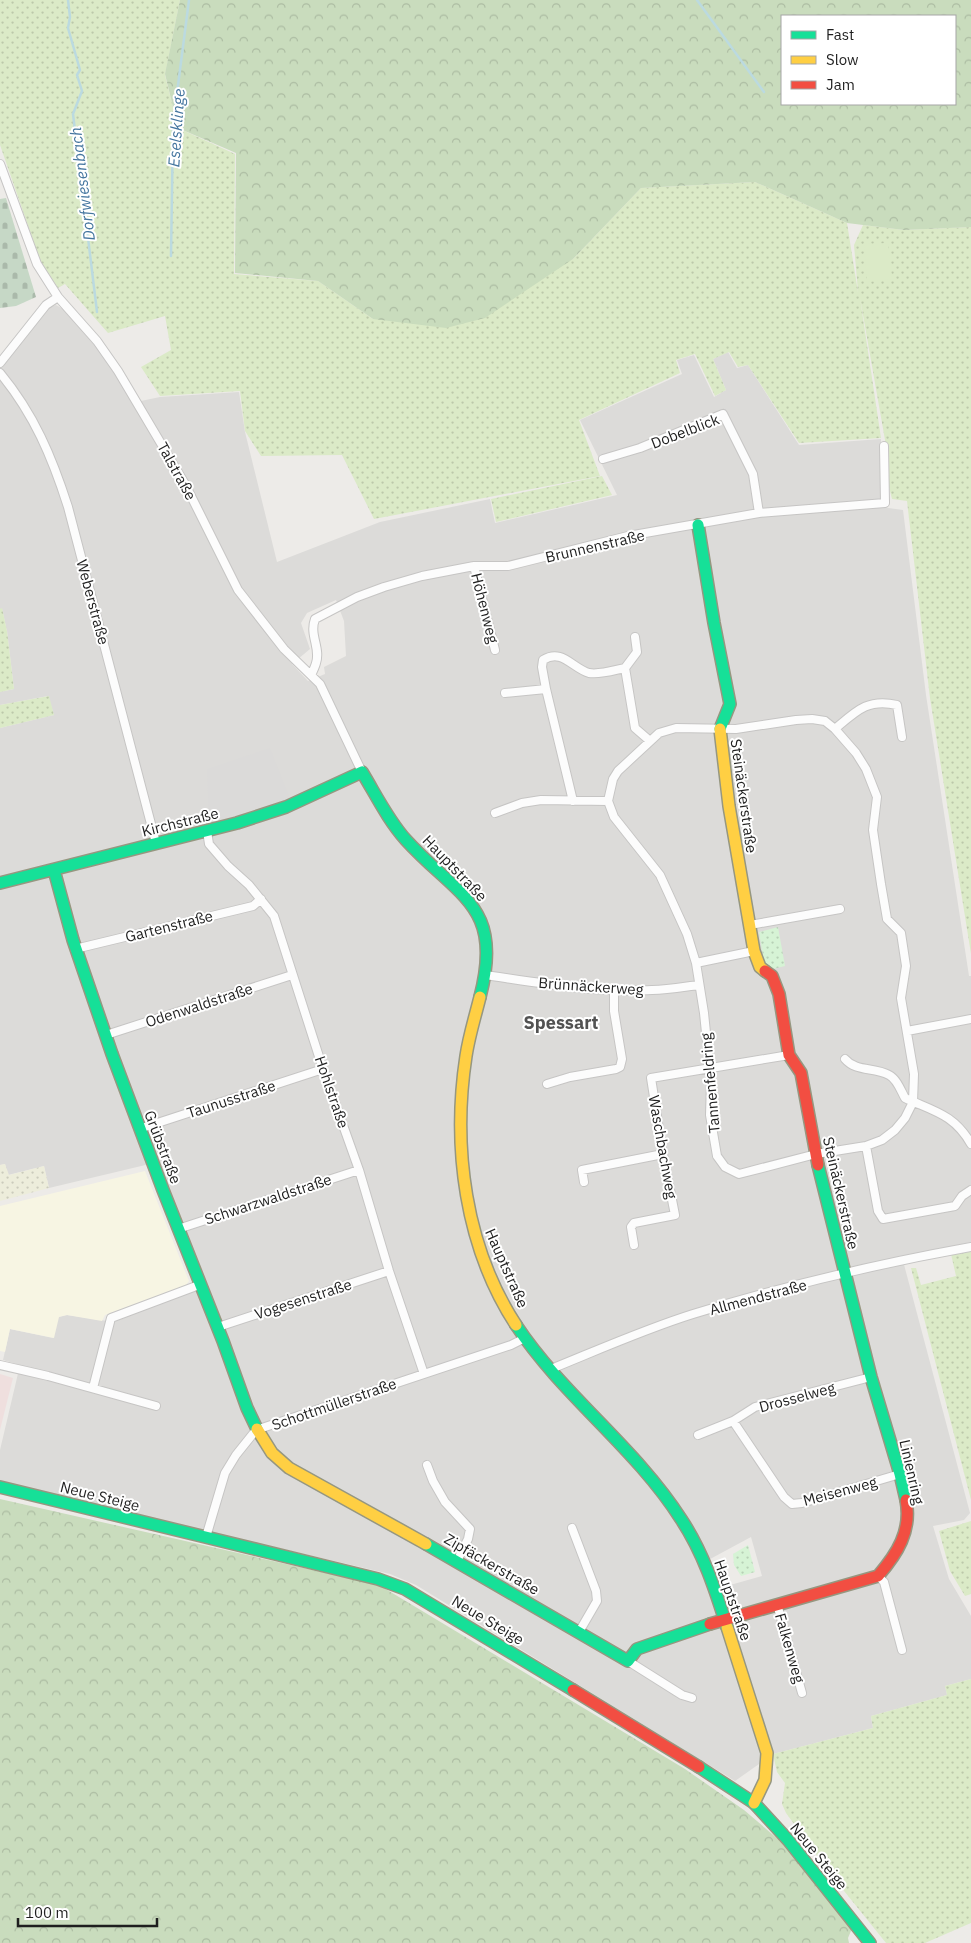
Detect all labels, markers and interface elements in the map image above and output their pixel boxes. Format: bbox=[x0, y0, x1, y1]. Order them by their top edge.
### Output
legend bbox=[781, 15, 956, 105]
text: Fast bbox=[826, 25, 854, 44]
text: Slow bbox=[826, 50, 859, 69]
text: Jam bbox=[826, 75, 855, 94]
water label: Eselsklinge bbox=[163, 88, 189, 168]
water label: Dorfwiesenbach bbox=[65, 126, 99, 242]
street label: Dobelblick bbox=[648, 409, 722, 453]
street label: Talstraße bbox=[153, 439, 201, 503]
street label: Brunnenstraße bbox=[543, 525, 647, 567]
street label: Weberstraße bbox=[72, 557, 114, 647]
street label: Höhenweg bbox=[467, 571, 503, 645]
street label: Steinäckerstraße bbox=[727, 738, 761, 854]
street label: Kirchstraße bbox=[140, 803, 220, 841]
street label: Hauptstraße bbox=[419, 831, 491, 905]
street label: Gartenstraße bbox=[123, 906, 215, 946]
street label: Brünnäckerweg bbox=[538, 973, 644, 999]
street label: Odenwaldstraße bbox=[143, 979, 255, 1031]
district label: Spessart bbox=[524, 1011, 598, 1034]
street label: Tannenfeldring bbox=[696, 1032, 724, 1134]
street label: Hohlstraße bbox=[311, 1053, 353, 1131]
street label: Taunusstraße bbox=[184, 1076, 278, 1122]
street label: Waschbachweg bbox=[645, 1094, 681, 1200]
street label: Grübstraße bbox=[140, 1108, 186, 1186]
street label: Steinäckerstraße bbox=[819, 1135, 863, 1251]
street label: Schwarzwaldstraße bbox=[202, 1169, 334, 1229]
street label: Hauptstraße bbox=[481, 1225, 533, 1311]
street label: Vogesenstraße bbox=[252, 1274, 354, 1324]
street label: Allmendstraße bbox=[707, 1275, 809, 1319]
street label: Schottmüllerstraße bbox=[269, 1374, 399, 1434]
street label: Drosselweg bbox=[757, 1378, 837, 1416]
street label: Linienring bbox=[895, 1438, 929, 1506]
street label: Meisenweg bbox=[801, 1472, 879, 1510]
street label: Neue Steige bbox=[58, 1477, 142, 1515]
street label: Zipfäckerstraße bbox=[441, 1529, 543, 1599]
street label: Hauptstraße bbox=[710, 1557, 756, 1643]
street label: Neue Steige bbox=[448, 1591, 528, 1649]
street label: Falkenweg bbox=[771, 1611, 809, 1685]
street label: Neue Steige bbox=[786, 1819, 852, 1893]
scale bar bbox=[18, 1896, 156, 1928]
text: 100 m bbox=[25, 1903, 69, 1922]

